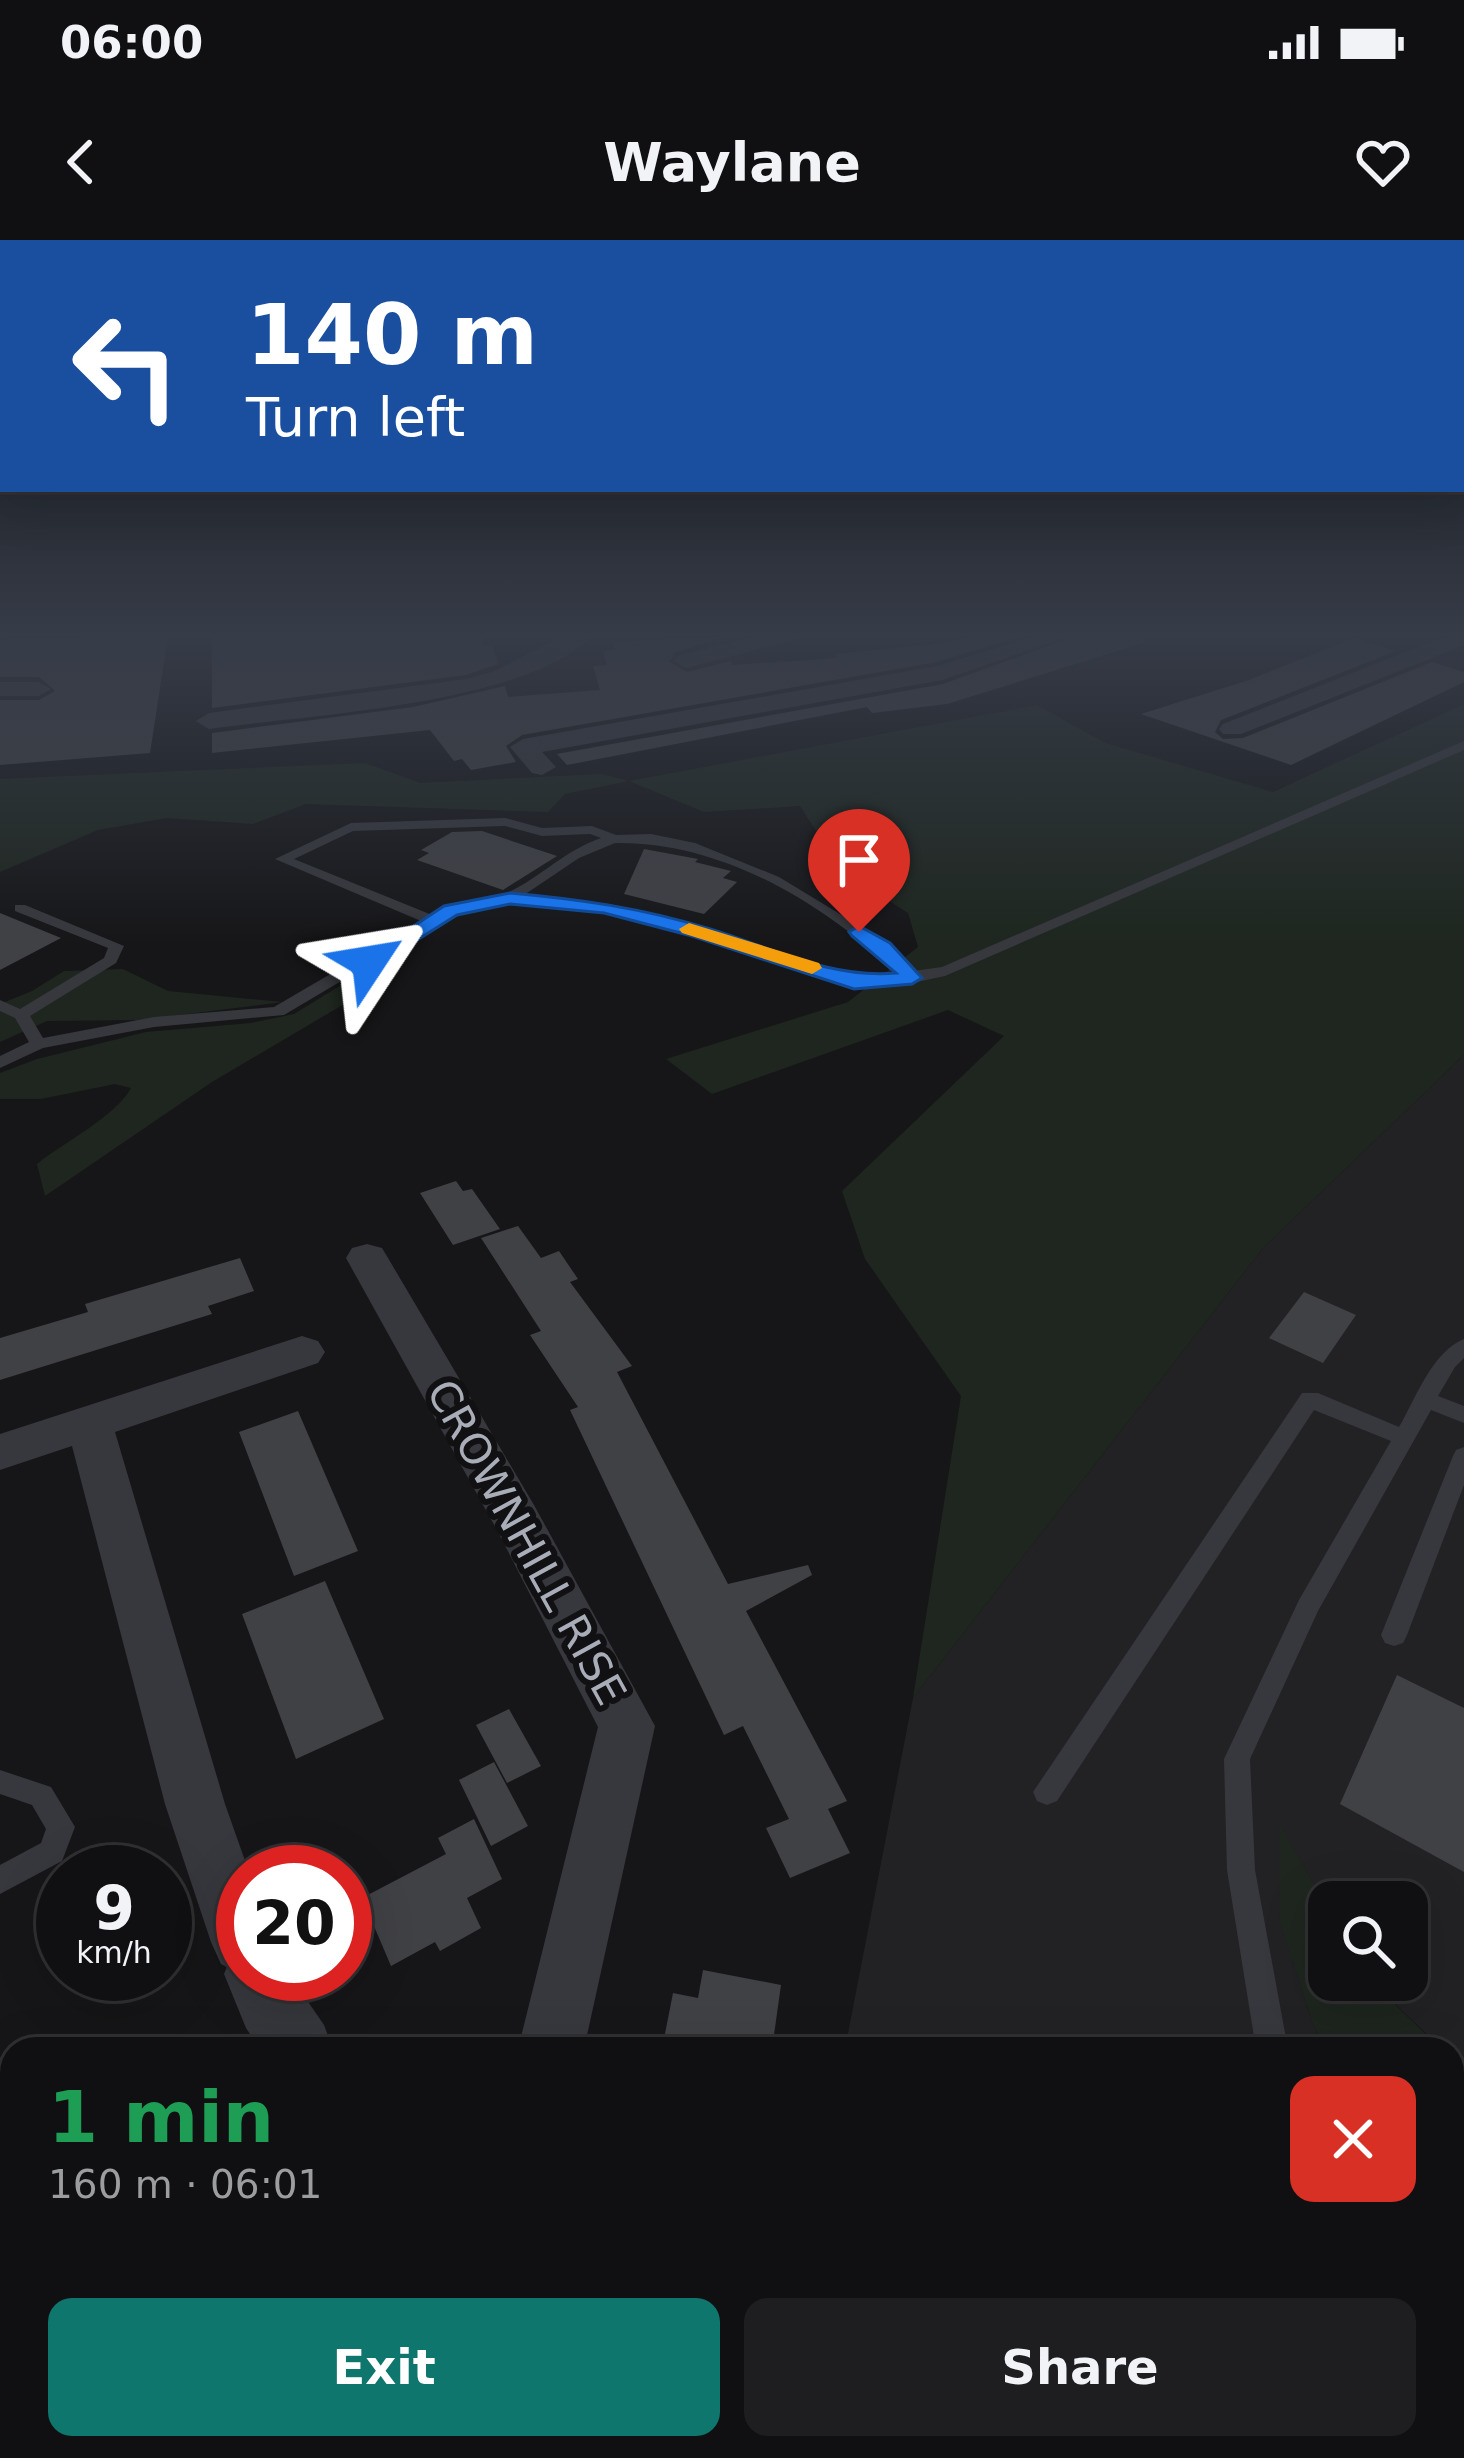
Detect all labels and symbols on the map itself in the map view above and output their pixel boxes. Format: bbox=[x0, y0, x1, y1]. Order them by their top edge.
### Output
pin bbox=[808, 809, 910, 932]
position arrow bbox=[306, 899, 432, 1025]
street label: CROWNHILL RISE bbox=[417, 1371, 636, 1713]
speed limit sign: 20 bbox=[216, 1845, 372, 2001]

